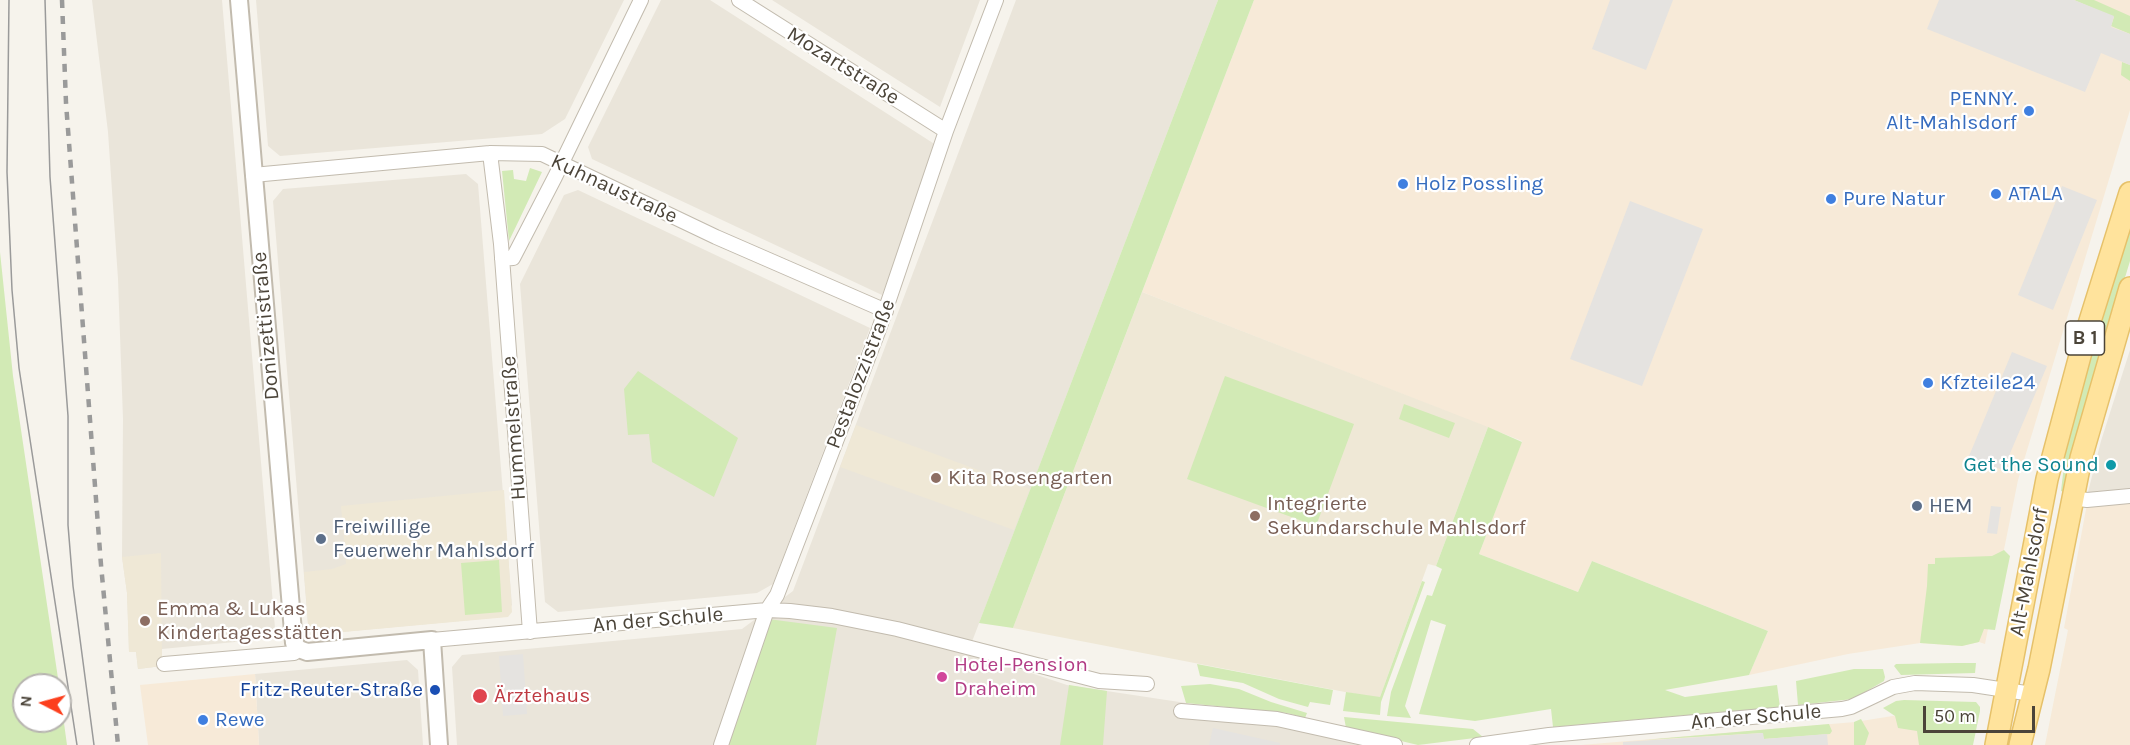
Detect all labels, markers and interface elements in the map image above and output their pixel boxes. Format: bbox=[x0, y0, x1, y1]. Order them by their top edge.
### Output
street label: Mozartstraße bbox=[782, 21, 904, 111]
place label: PENNY. Alt-Mahlsdorf bbox=[1886, 86, 2017, 136]
marker: PENNY. Alt-Mahlsdorf bbox=[2022, 104, 2036, 118]
street label: Kuhnaustraße bbox=[547, 149, 681, 229]
place label: Holz Possling bbox=[1415, 171, 1543, 197]
marker: Holz Possling bbox=[1396, 177, 1410, 191]
place label: ATALA bbox=[2008, 181, 2063, 207]
place label: Pure Natur bbox=[1843, 186, 1945, 212]
marker: ATALA bbox=[1989, 187, 2003, 201]
marker: Pure Natur bbox=[1824, 192, 1838, 206]
street label: Donizettistraße bbox=[247, 251, 285, 401]
street label: Pestalozzistraße bbox=[821, 296, 901, 452]
road number: B 1 bbox=[2066, 321, 2104, 355]
street label: Hummelstraße bbox=[496, 355, 532, 501]
place label: Kfzteile24 bbox=[1940, 370, 2035, 396]
marker: Kfzteile24 bbox=[1921, 376, 1935, 390]
place label: Get the Sound bbox=[1963, 452, 2099, 478]
marker: Get the Sound bbox=[2104, 458, 2118, 472]
place label: Kita Rosengarten bbox=[948, 465, 1113, 491]
marker: Kita Rosengarten bbox=[929, 471, 943, 485]
place label: Integrierte Sekundarschule Mahlsdorf bbox=[1267, 491, 1526, 541]
place label: HEM bbox=[1929, 493, 1973, 519]
marker: HEM bbox=[1910, 499, 1924, 513]
street label: Alt-Mahlsdorf bbox=[2004, 505, 2054, 639]
marker: Integrierte Sekundarschule Mahlsdorf bbox=[1248, 509, 1262, 523]
place label: Freiwillige Feuerwehr Mahlsdorf bbox=[333, 514, 534, 564]
marker: Freiwillige Feuerwehr Mahlsdorf bbox=[314, 532, 328, 546]
place label: Emma & Lukas Kindertagesstätten bbox=[157, 596, 342, 646]
street label: An der Schule bbox=[592, 602, 724, 638]
marker: Emma & Lukas Kindertagesstätten bbox=[138, 614, 152, 628]
place label: Hotel-Pension Draheim bbox=[954, 652, 1088, 702]
marker: Hotel-Pension Draheim bbox=[935, 670, 949, 684]
north arrow bbox=[12, 673, 72, 733]
place label: Fritz-Reuter-Straße bbox=[240, 677, 423, 703]
marker: Fritz-Reuter-Straße bbox=[428, 683, 442, 697]
place label: Ärztehaus bbox=[494, 683, 590, 709]
marker: Ärztehaus bbox=[471, 687, 489, 705]
scale bar bbox=[1926, 694, 2038, 732]
text: N bbox=[16, 695, 36, 708]
street label: An der Schule bbox=[1690, 699, 1822, 735]
text: 50 m bbox=[1934, 705, 1976, 727]
place label: Rewe bbox=[215, 707, 265, 733]
marker: Rewe bbox=[196, 713, 210, 727]

